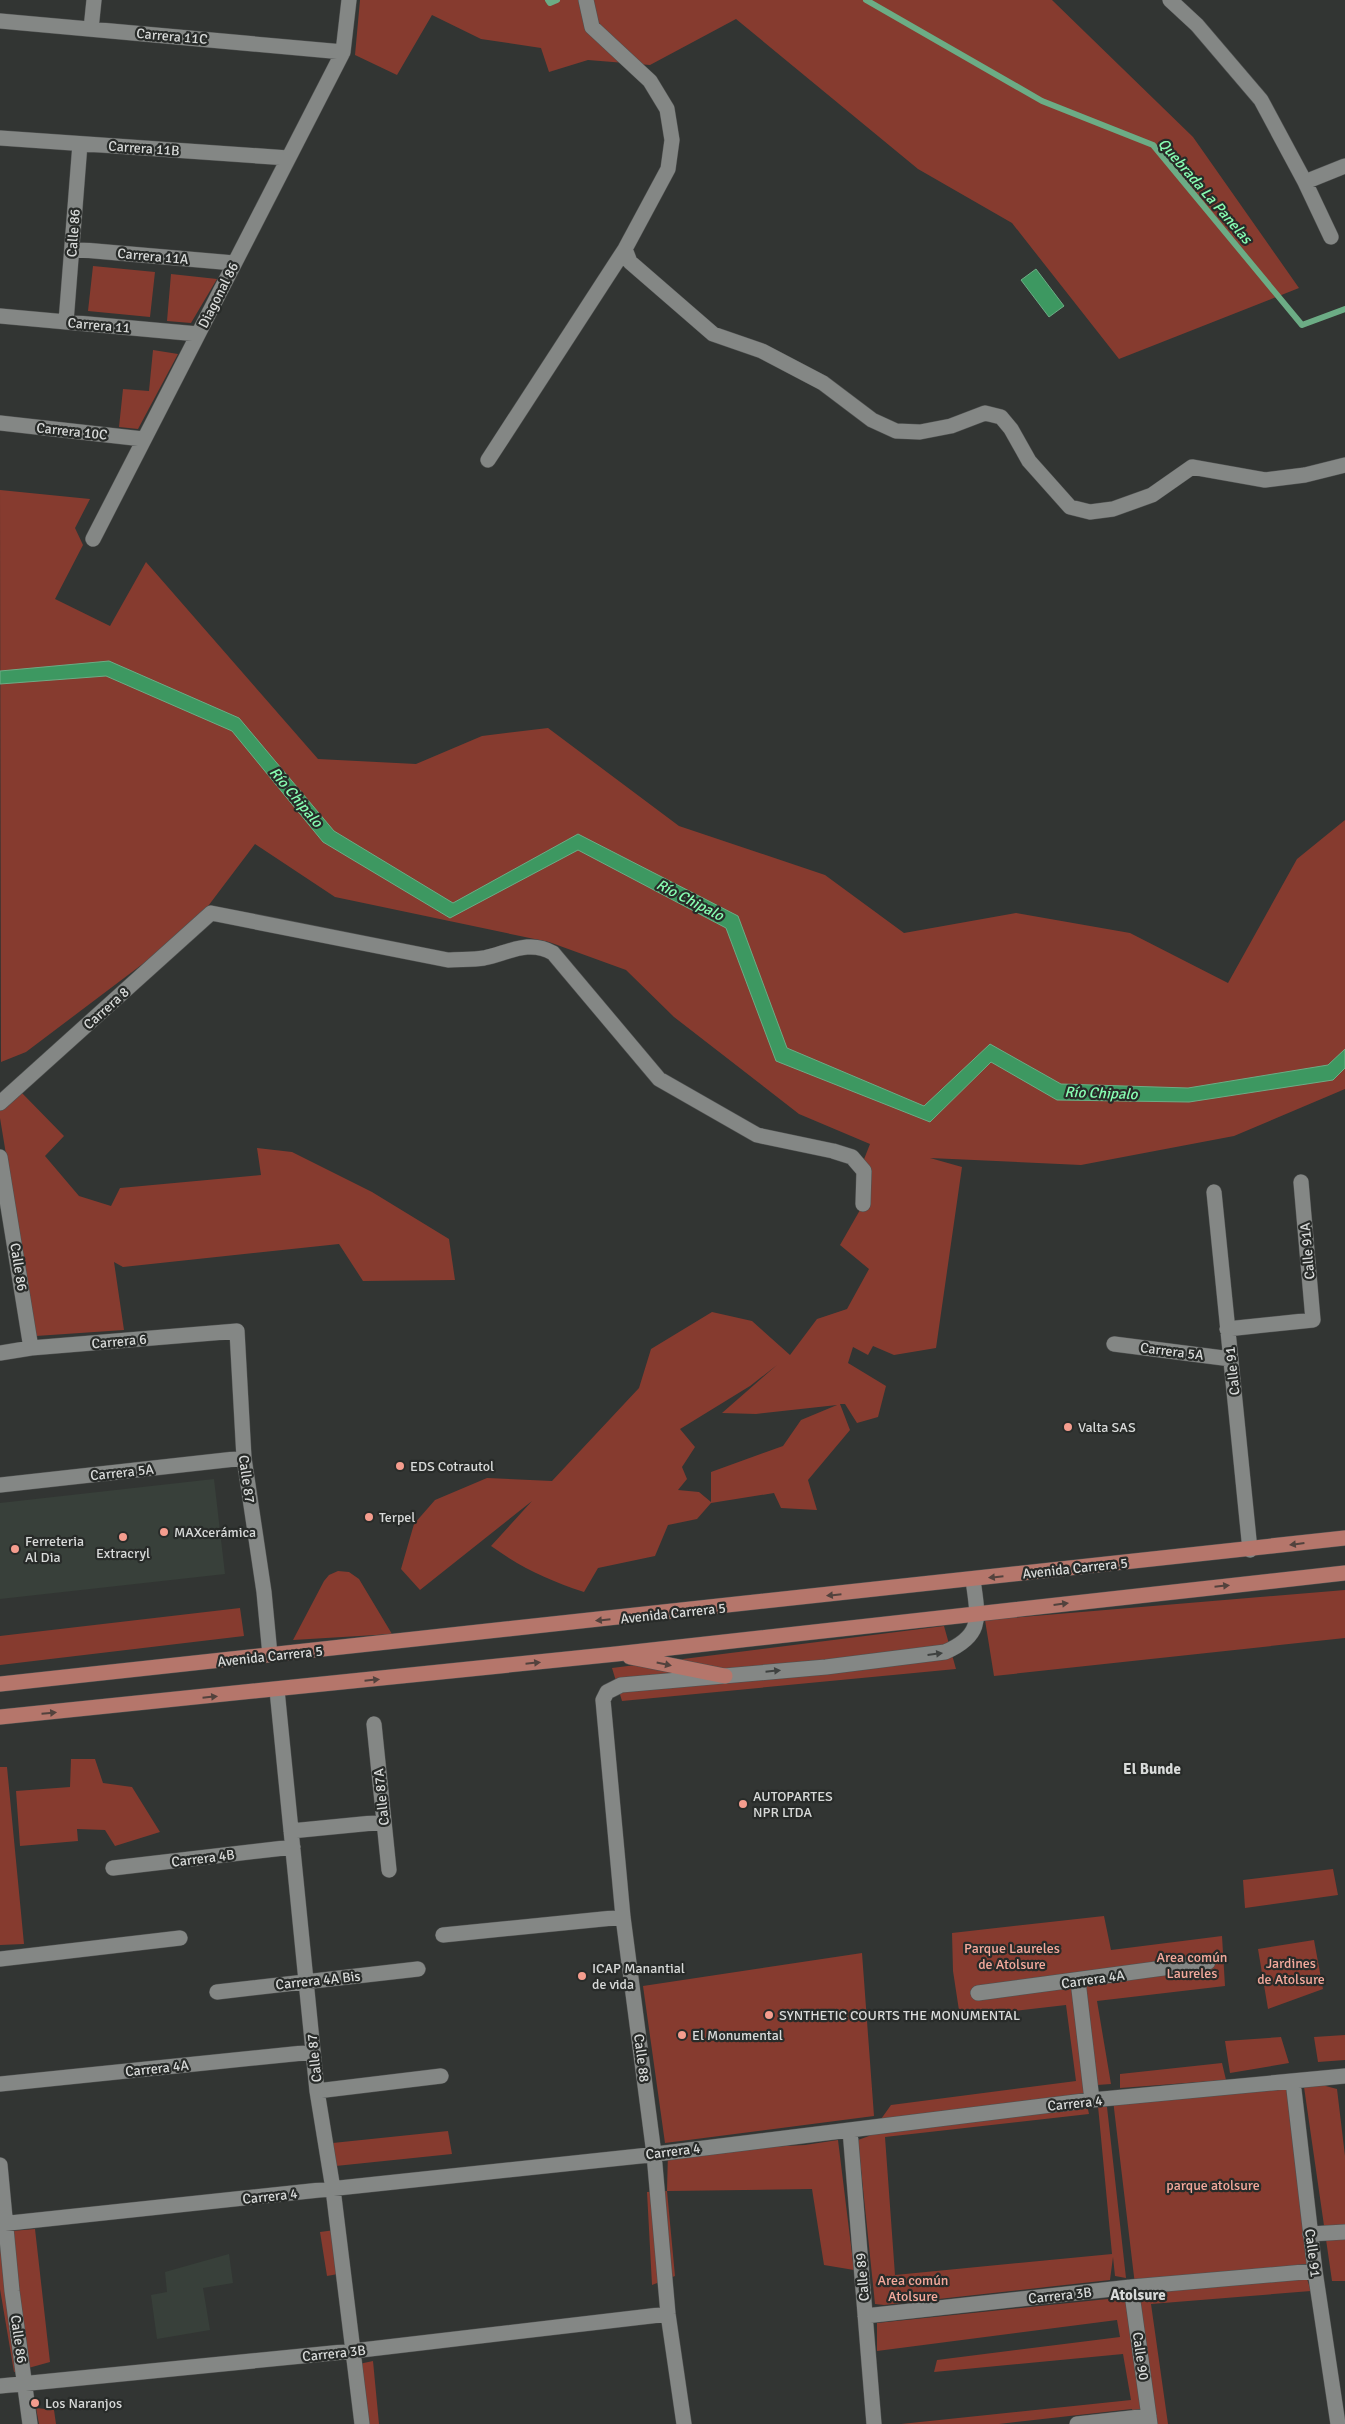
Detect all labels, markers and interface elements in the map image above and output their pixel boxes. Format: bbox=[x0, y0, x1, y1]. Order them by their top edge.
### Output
street label: Carrera 11C bbox=[136, 25, 208, 48]
water label: Quebrada La Panelas bbox=[1154, 135, 1257, 248]
street label: Carrera 11B bbox=[108, 138, 180, 159]
street label: Calle 86 bbox=[63, 208, 84, 258]
street label: Carrera 11A bbox=[117, 245, 190, 268]
street label: Diagonal 86 bbox=[195, 259, 242, 331]
street label: Carrera 11 bbox=[67, 314, 131, 337]
street label: Carrera 10C bbox=[36, 419, 108, 444]
water label: Río Chipalo bbox=[266, 763, 327, 832]
water label: Río Chipalo bbox=[653, 875, 728, 925]
street label: Carrera 8 bbox=[80, 984, 133, 1033]
water label: Río Chipalo bbox=[1064, 1083, 1139, 1103]
street label: Calle 91A bbox=[1297, 1221, 1318, 1280]
street label: Calle 86 bbox=[6, 1242, 31, 1292]
street label: Carrera 6 bbox=[91, 1331, 147, 1352]
street label: Carrera 5A bbox=[1139, 1339, 1205, 1364]
street label: Calle 91 bbox=[1222, 1346, 1243, 1396]
place label: Valta SAS bbox=[1078, 1419, 1136, 1436]
marker: Valta SAS bbox=[1062, 1421, 1074, 1433]
street label: Calle 87 bbox=[235, 1454, 258, 1504]
place label: EDS Cotrautol bbox=[410, 1458, 494, 1475]
marker: EDS Cotrautol bbox=[394, 1460, 406, 1472]
street label: Carrera 5A bbox=[89, 1461, 155, 1484]
place label: Terpel bbox=[379, 1509, 415, 1526]
marker: Terpel bbox=[363, 1511, 375, 1523]
place label: MAXcerámica bbox=[174, 1524, 256, 1541]
marker: MAXcerámica bbox=[158, 1526, 170, 1538]
marker: Extracryl bbox=[117, 1531, 129, 1543]
place label: Ferreteria Al Dia bbox=[25, 1533, 84, 1566]
one-way arrow bbox=[1288, 1540, 1304, 1548]
marker: Ferreteria Al Dia bbox=[9, 1543, 21, 1555]
place label: Extracryl bbox=[96, 1545, 150, 1562]
street label: Avenida Carrera 5 bbox=[1022, 1555, 1129, 1582]
one-way arrow bbox=[988, 1573, 1004, 1581]
one-way arrow bbox=[1215, 1582, 1231, 1590]
one-way arrow bbox=[826, 1591, 842, 1599]
street label: Avenida Carrera 5 bbox=[620, 1600, 727, 1627]
one-way arrow bbox=[1053, 1600, 1069, 1608]
one-way arrow bbox=[595, 1617, 611, 1625]
street label: Avenida Carrera 5 bbox=[217, 1643, 324, 1670]
one-way arrow bbox=[927, 1649, 943, 1657]
one-way arrow bbox=[526, 1659, 542, 1667]
one-way arrow bbox=[657, 1660, 672, 1668]
one-way arrow bbox=[766, 1667, 782, 1675]
one-way arrow bbox=[364, 1676, 380, 1684]
one-way arrow bbox=[203, 1693, 219, 1701]
one-way arrow bbox=[41, 1708, 57, 1716]
district label: El Bunde bbox=[1123, 1760, 1181, 1778]
street label: Calle 87A bbox=[370, 1767, 393, 1826]
place label: AUTOPARTES NPR LTDA bbox=[753, 1788, 833, 1821]
marker: AUTOPARTES NPR LTDA bbox=[737, 1798, 749, 1810]
street label: Carrera 4B bbox=[170, 1846, 236, 1871]
park label: Parque Laureles de Atolsure bbox=[964, 1940, 1060, 1973]
park label: Area común Laureles bbox=[1157, 1949, 1227, 1982]
park label: Jardines de Atolsure bbox=[1257, 1955, 1325, 1988]
place label: ICAP Manantial de vida bbox=[592, 1960, 685, 1993]
street label: Carrera 4A bbox=[1060, 1967, 1126, 1992]
street label: Carrera 4A Bis bbox=[275, 1968, 361, 1993]
marker: ICAP Manantial de vida bbox=[576, 1970, 588, 1982]
place label: SYNTHETIC COURTS THE MONUMENTAL bbox=[779, 2007, 1020, 2024]
marker: SYNTHETIC COURTS THE MONUMENTAL bbox=[763, 2009, 775, 2021]
place label: El Monumental bbox=[692, 2027, 783, 2044]
marker: El Monumental bbox=[676, 2029, 688, 2041]
street label: Calle 87 bbox=[304, 2033, 325, 2083]
street label: Calle 88 bbox=[630, 2033, 653, 2083]
street label: Carrera 4A bbox=[124, 2057, 190, 2080]
street label: Carrera 4 bbox=[1047, 2092, 1104, 2115]
street label: Carrera 4 bbox=[645, 2140, 702, 2163]
park label: parque atolsure bbox=[1166, 2177, 1260, 2194]
street label: Carrera 4 bbox=[242, 2185, 299, 2208]
street label: Calle 91 bbox=[1301, 2228, 1324, 2278]
street label: Calle 89 bbox=[852, 2252, 873, 2302]
park label: Area común Atolsure bbox=[878, 2272, 948, 2305]
street label: Carrera 3B bbox=[1027, 2284, 1093, 2307]
district label: Atolsure bbox=[1110, 2286, 1166, 2304]
street label: Calle 86 bbox=[7, 2314, 30, 2364]
street label: Calle 90 bbox=[1129, 2331, 1152, 2381]
street label: Carrera 3B bbox=[301, 2342, 367, 2365]
place label: Los Naranjos bbox=[45, 2395, 122, 2412]
marker: Los Naranjos bbox=[29, 2397, 41, 2409]

